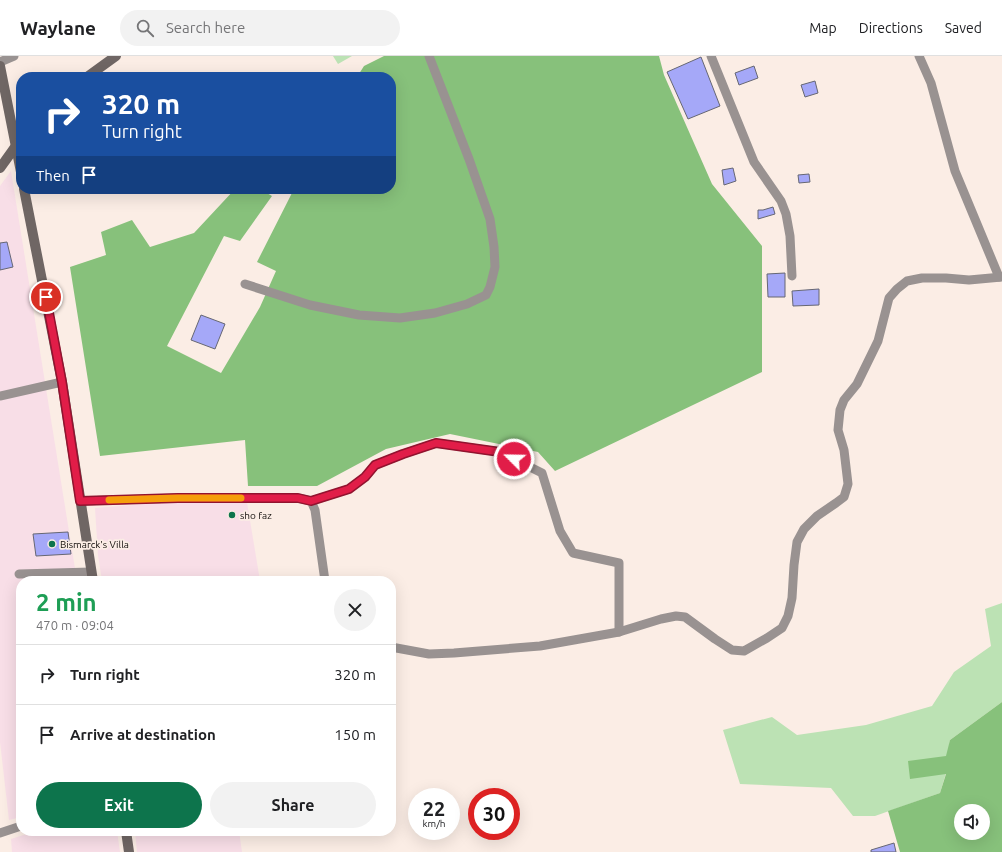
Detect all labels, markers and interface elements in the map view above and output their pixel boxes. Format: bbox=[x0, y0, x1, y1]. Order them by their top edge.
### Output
search box bbox=[120, 10, 400, 46]
text: Waylane bbox=[20, 17, 96, 39]
icon: search bbox=[134, 17, 156, 39]
text: Search here bbox=[166, 19, 245, 36]
text: Map bbox=[809, 20, 837, 36]
text: Directions bbox=[859, 20, 923, 36]
text: Saved bbox=[945, 20, 982, 36]
icon: right bbox=[36, 88, 88, 140]
text: 320 m bbox=[102, 88, 180, 119]
text: Turn right bbox=[102, 121, 182, 141]
icon: arrive bbox=[78, 164, 100, 186]
text: Then bbox=[36, 167, 70, 184]
pin bbox=[29, 280, 63, 314]
icon: arrive bbox=[35, 286, 57, 308]
position arrow bbox=[493, 438, 535, 480]
marker: sho faz bbox=[227, 510, 237, 520]
place label: sho faz bbox=[240, 510, 272, 521]
marker: Bismarck's Villa bbox=[47, 539, 57, 549]
place label: Bismarck's Villa bbox=[60, 539, 129, 550]
text: 2 min bbox=[36, 589, 97, 616]
button: close bbox=[334, 589, 376, 631]
text: 470 m · 09:04 bbox=[36, 618, 114, 632]
icon: right bbox=[36, 664, 58, 686]
text: Turn right bbox=[70, 666, 140, 683]
text: 320 m bbox=[334, 666, 376, 683]
icon: arrive bbox=[36, 724, 58, 746]
text: Arrive at destination bbox=[70, 726, 216, 743]
text: 150 m bbox=[334, 726, 376, 743]
button: Exit bbox=[36, 782, 202, 828]
button: Share bbox=[210, 782, 376, 828]
speed limit sign: 30 bbox=[468, 788, 520, 840]
text: 22 bbox=[423, 797, 445, 820]
map controls bbox=[954, 804, 990, 840]
button: sound bbox=[954, 804, 990, 840]
text: km/h bbox=[422, 818, 446, 829]

